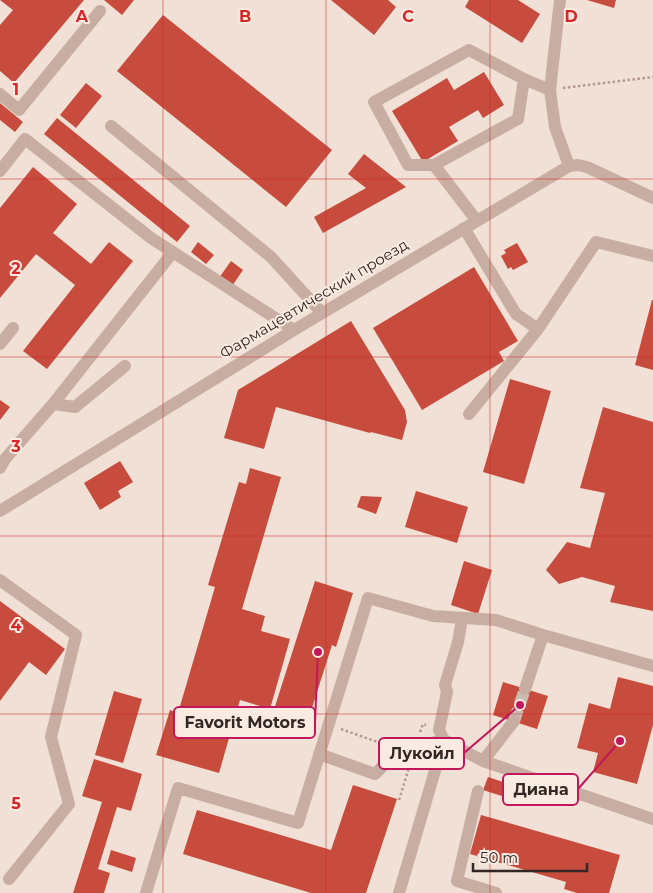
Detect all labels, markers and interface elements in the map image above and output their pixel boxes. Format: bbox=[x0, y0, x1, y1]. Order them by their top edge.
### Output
text: A bbox=[75, 7, 89, 26]
text: B bbox=[239, 7, 251, 26]
text: C bbox=[402, 7, 414, 26]
text: D bbox=[564, 7, 578, 26]
text: 1 bbox=[13, 80, 19, 99]
street label: Фармацевтический проезд bbox=[216, 235, 412, 362]
text: 2 bbox=[11, 259, 21, 278]
text: 3 bbox=[10, 437, 21, 456]
text: 4 bbox=[10, 616, 22, 635]
callout: Favorit Motors bbox=[174, 707, 315, 738]
text: Favorit Motors bbox=[185, 713, 306, 732]
callout: Лукойл bbox=[379, 738, 464, 769]
text: Лукойл bbox=[389, 744, 455, 763]
callout: Диана bbox=[503, 774, 578, 805]
text: Диана bbox=[513, 780, 569, 799]
text: 5 bbox=[11, 794, 21, 813]
scale bar bbox=[473, 840, 587, 872]
text: 50 m bbox=[480, 848, 518, 867]

